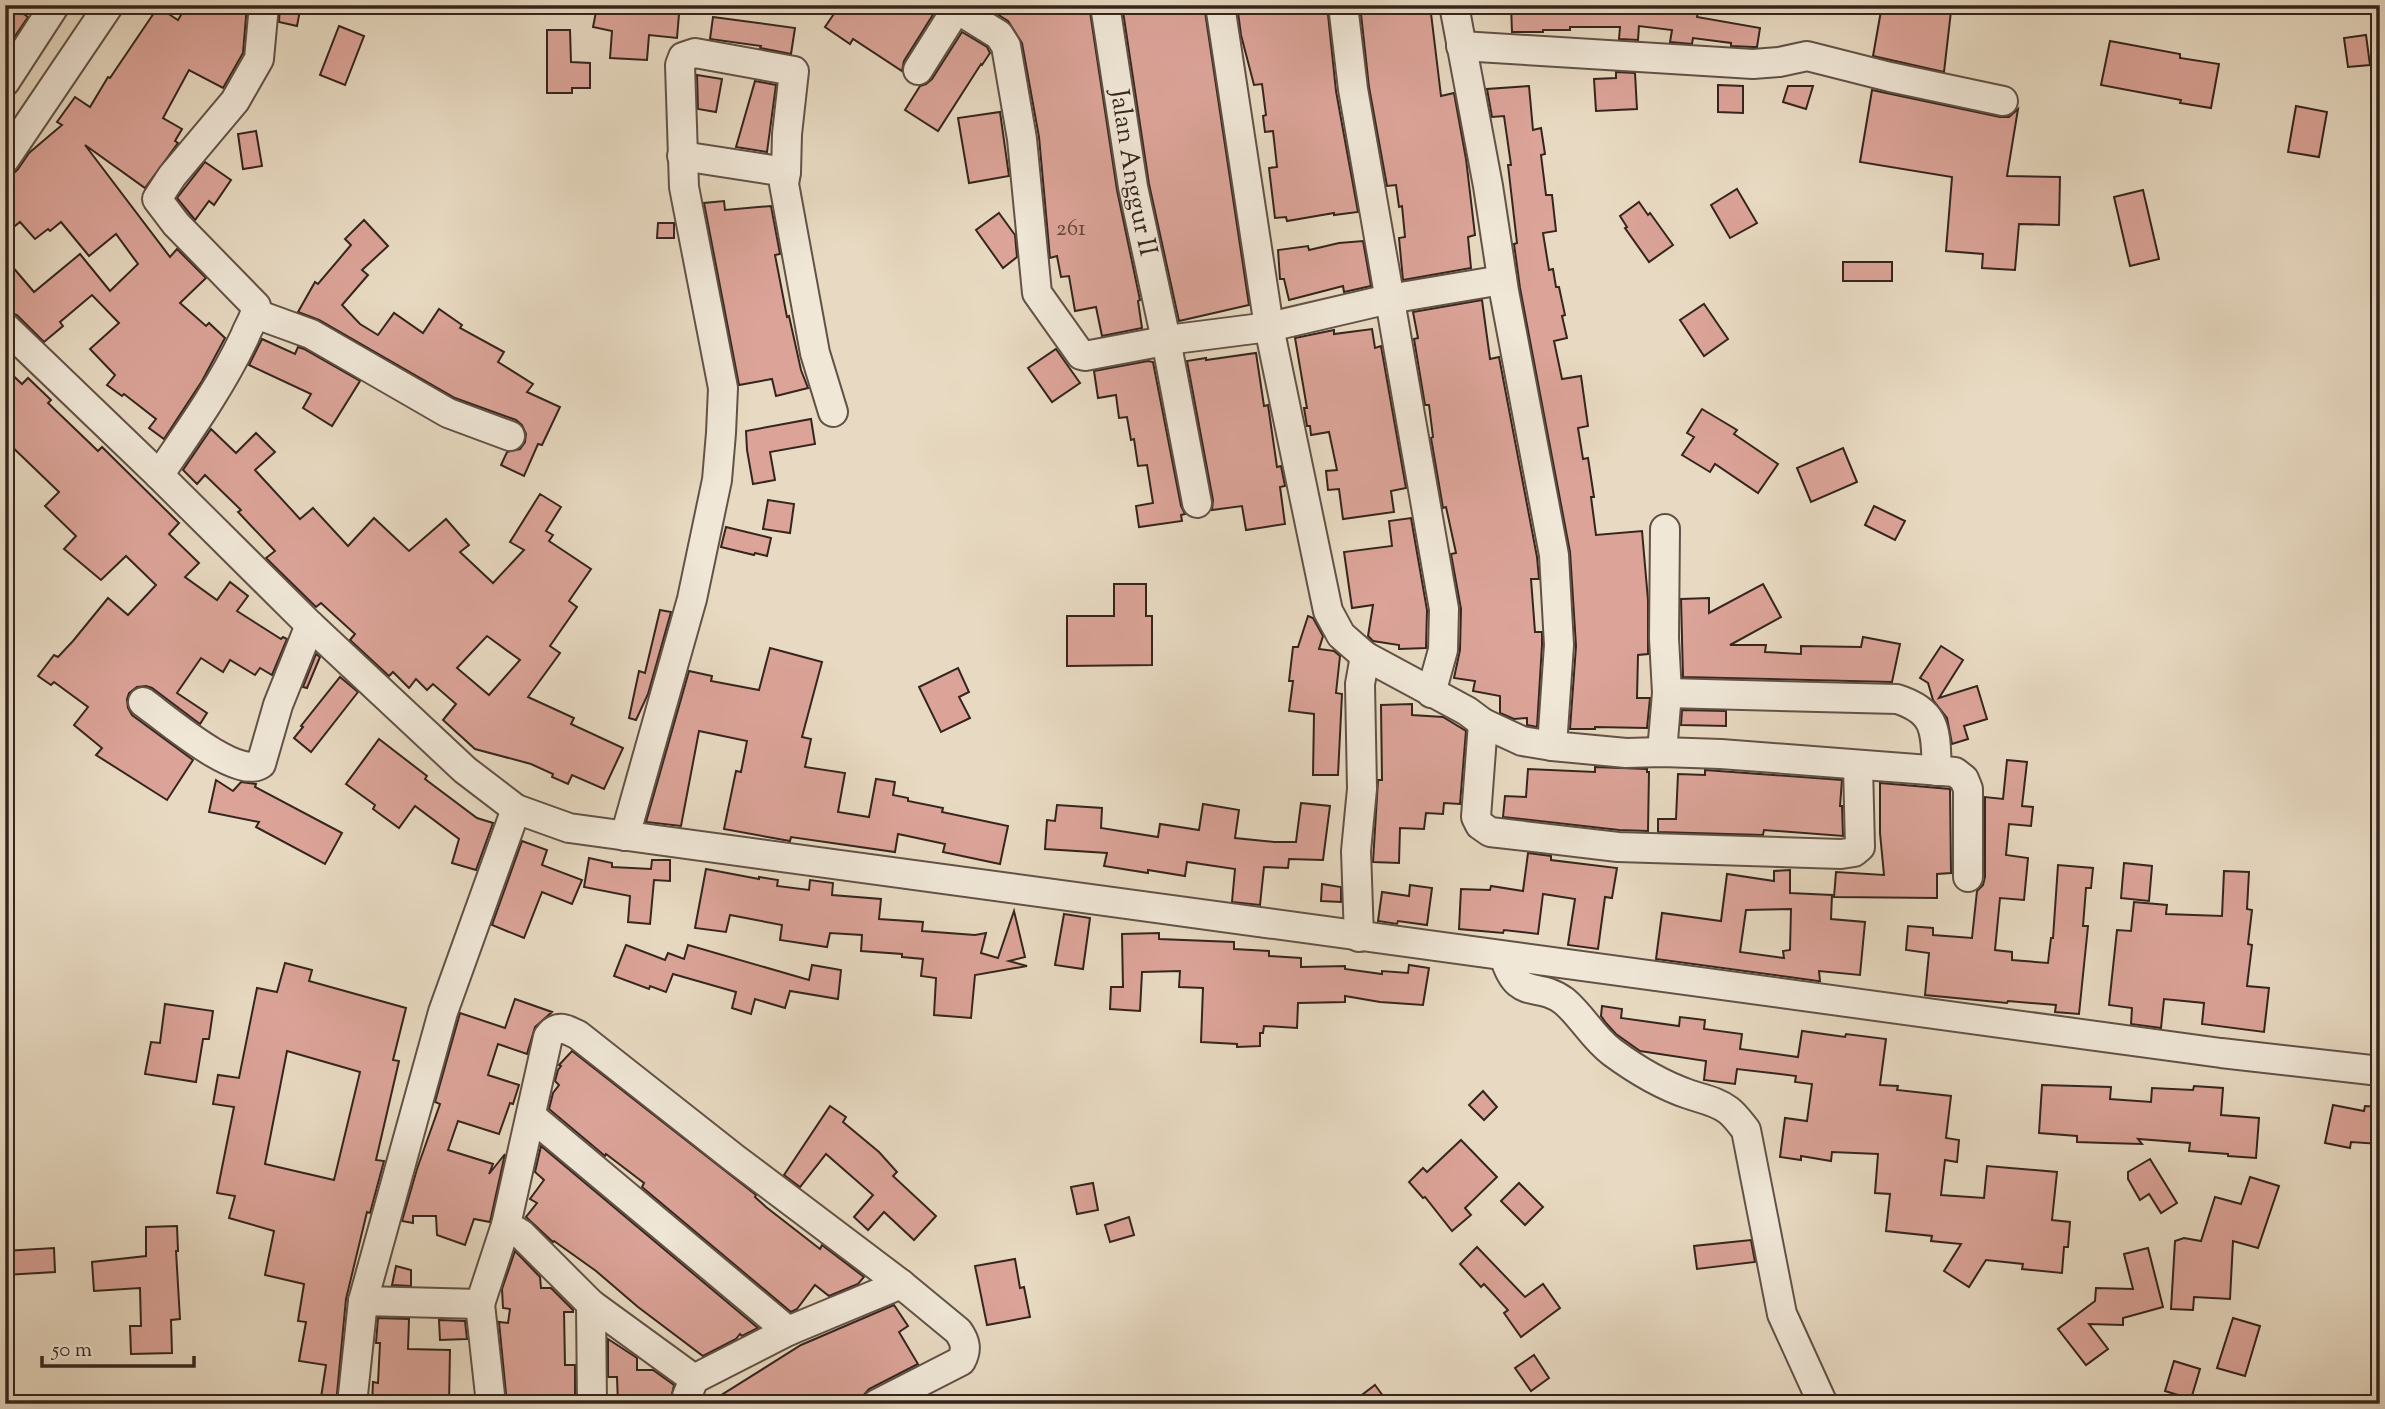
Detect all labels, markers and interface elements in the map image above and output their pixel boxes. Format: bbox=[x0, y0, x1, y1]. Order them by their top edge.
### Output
street label: Jalan Anggur II bbox=[1099, 85, 1166, 260]
house number: 261 bbox=[1056, 213, 1086, 246]
scale bar bbox=[42, 1325, 194, 1369]
text: 50 m bbox=[51, 1336, 92, 1366]

